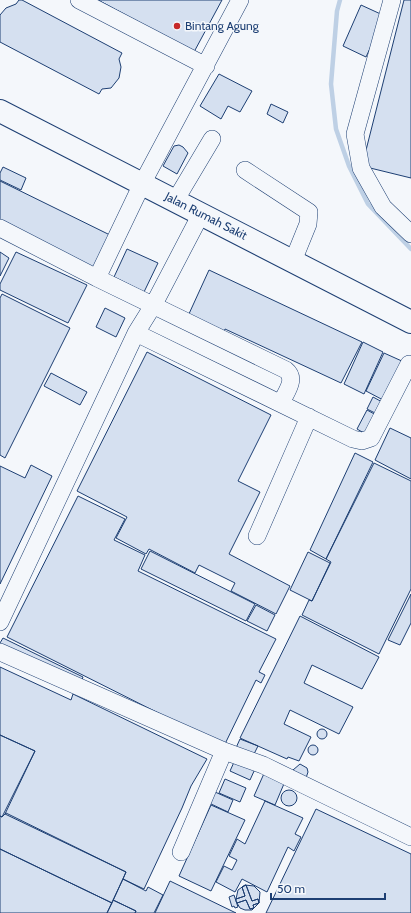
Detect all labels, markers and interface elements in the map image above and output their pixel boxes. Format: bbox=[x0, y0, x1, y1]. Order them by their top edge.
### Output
place label: Bintang Agung bbox=[185, 18, 260, 33]
marker: Bintang Agung bbox=[172, 21, 182, 31]
street label: Jalan Rumah Sakit bbox=[162, 188, 250, 243]
scale bar bbox=[271, 875, 385, 901]
text: 50 m bbox=[277, 881, 305, 896]

